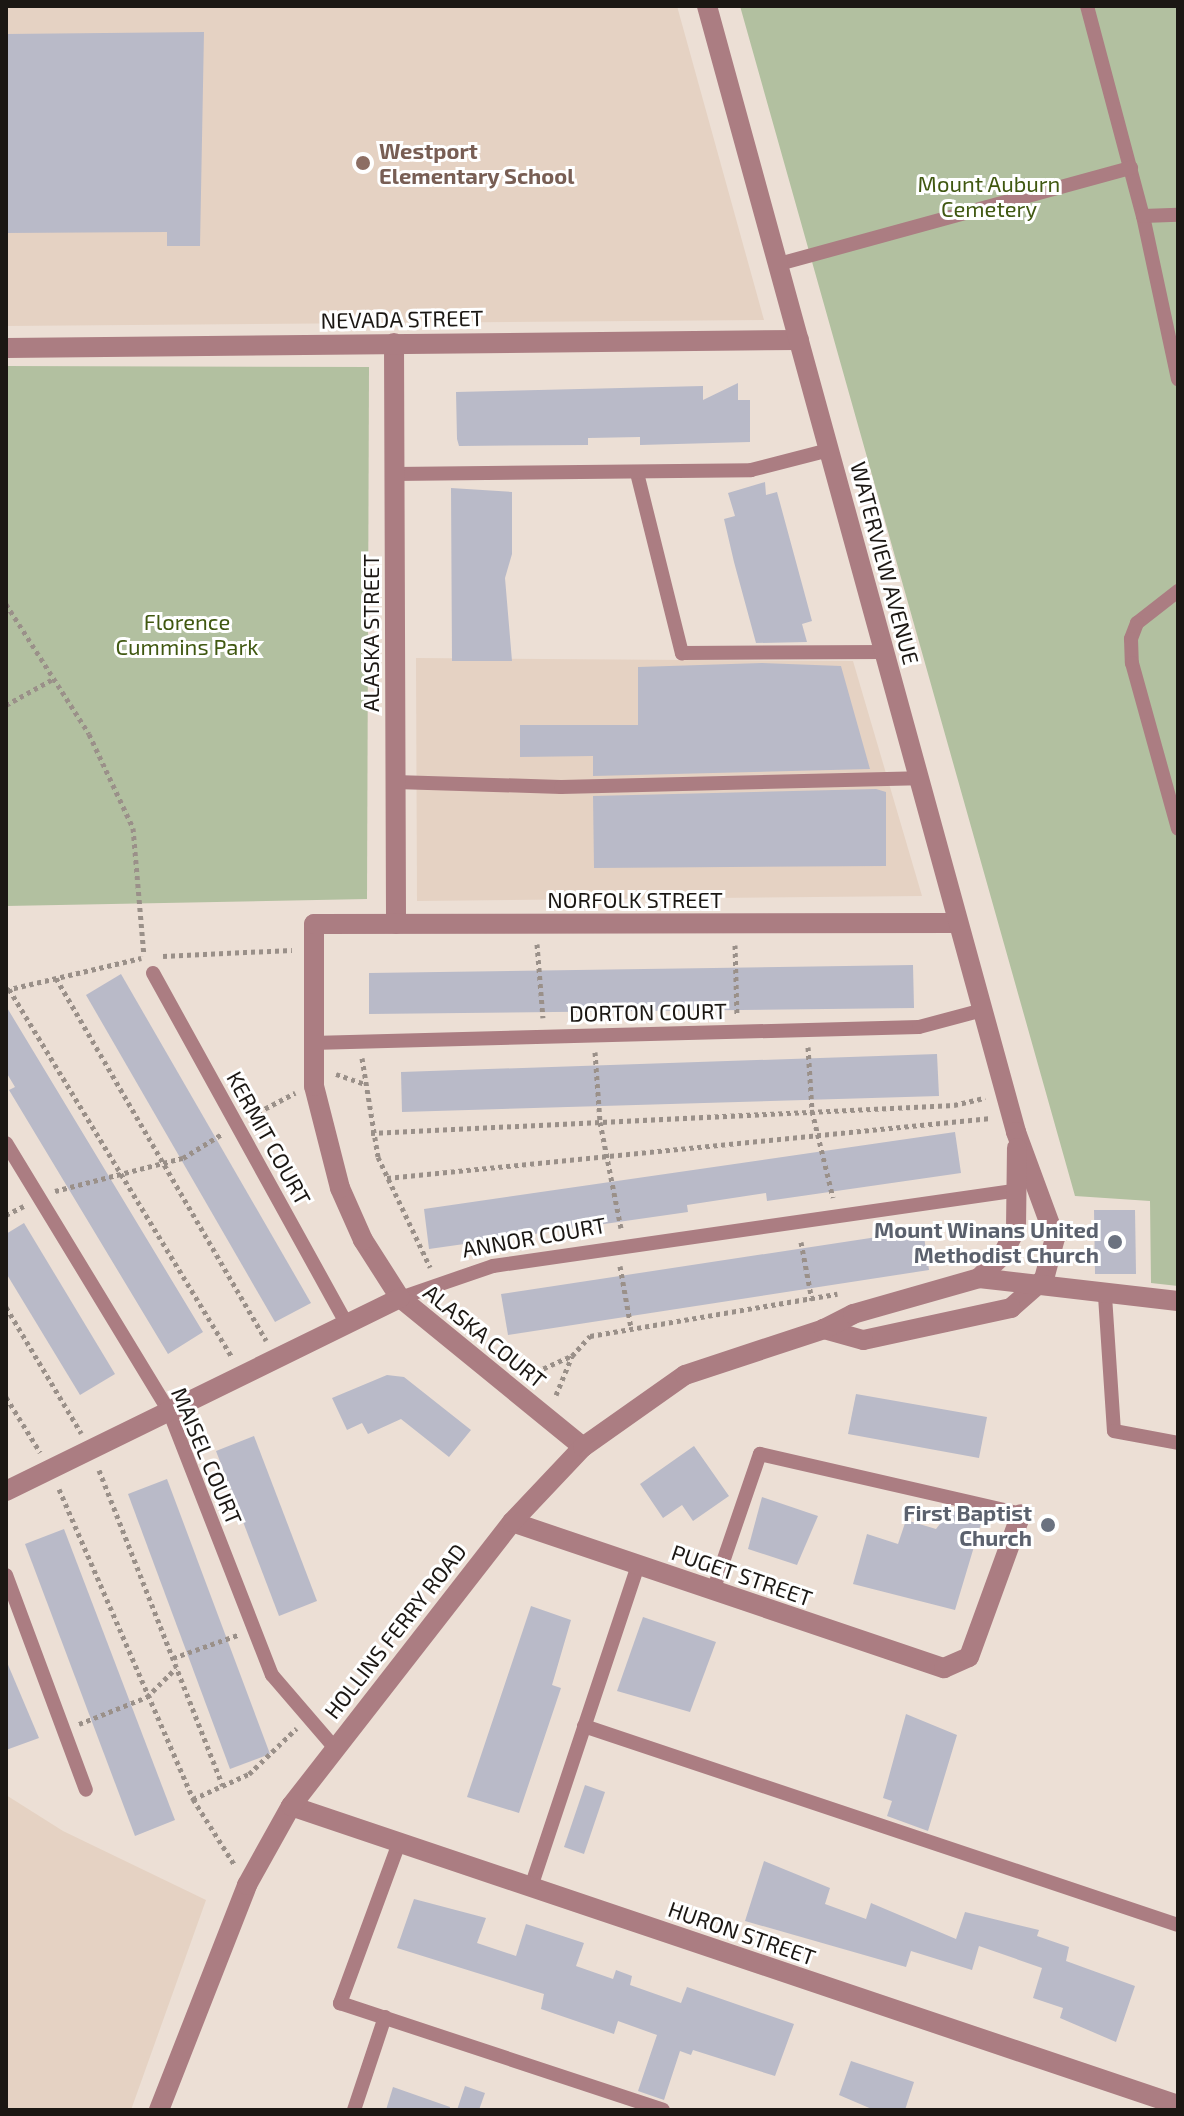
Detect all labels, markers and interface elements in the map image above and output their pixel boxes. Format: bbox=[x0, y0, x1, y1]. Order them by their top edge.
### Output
place label: Westport Elementary School bbox=[379, 137, 575, 188]
marker: Westport Elementary School bbox=[354, 154, 372, 172]
park label: Mount Auburn Cemetery bbox=[917, 170, 1061, 222]
street label: NEVADA STREET bbox=[320, 304, 484, 334]
street label: WATERVIEW AVENUE bbox=[845, 458, 925, 668]
street label: ALASKA STREET bbox=[358, 554, 384, 712]
park label: Florence Cummins Park bbox=[116, 608, 258, 660]
street label: NORFOLK STREET bbox=[547, 887, 723, 913]
street label: DORTON COURT bbox=[569, 997, 727, 1027]
street label: KERMIT COURT bbox=[221, 1066, 317, 1210]
street label: ANNOR COURT bbox=[460, 1211, 608, 1263]
place label: Mount Winans United Methodist Church bbox=[874, 1216, 1099, 1268]
marker: Mount Winans United Methodist Church bbox=[1106, 1233, 1124, 1251]
street label: ALASKA COURT bbox=[418, 1278, 552, 1394]
street label: MAISEL COURT bbox=[166, 1383, 248, 1529]
place label: First Baptist Church bbox=[903, 1499, 1032, 1550]
marker: First Baptist Church bbox=[1039, 1516, 1057, 1534]
street label: HOLLINS FERRY ROAD bbox=[318, 1538, 472, 1724]
street label: PUGET STREET bbox=[668, 1538, 816, 1612]
street label: HURON STREET bbox=[665, 1895, 819, 1971]

